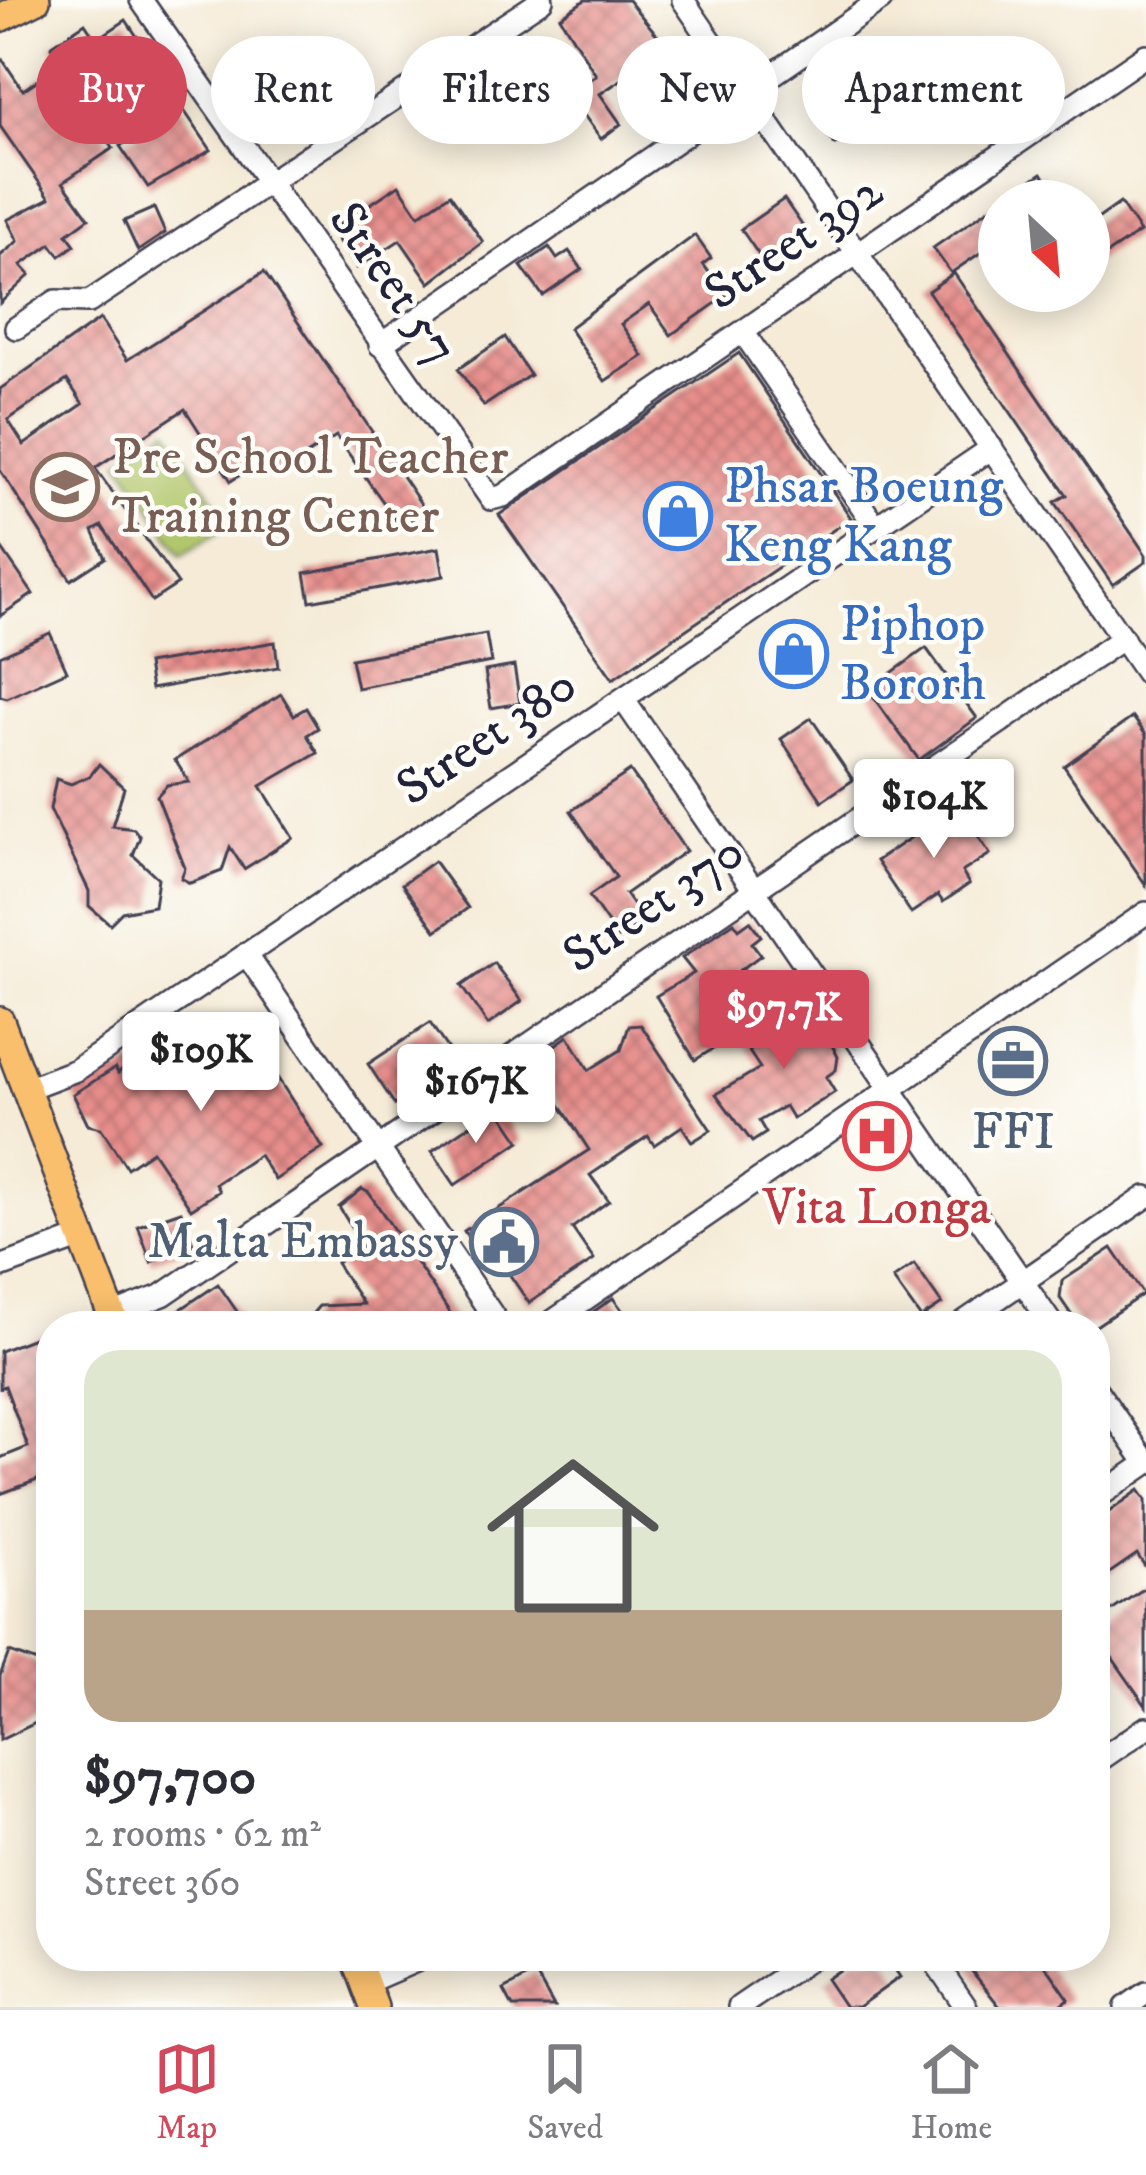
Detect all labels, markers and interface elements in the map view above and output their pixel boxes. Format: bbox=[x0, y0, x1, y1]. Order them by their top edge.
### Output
chip: Buy bbox=[36, 36, 187, 144]
chip: Rent bbox=[211, 36, 375, 144]
chip: Filters bbox=[399, 36, 593, 144]
chip: New bbox=[617, 36, 778, 144]
chip: Apartment bbox=[802, 36, 1065, 144]
street label: Street 392 bbox=[693, 159, 895, 325]
north arrow bbox=[978, 180, 1110, 312]
map controls bbox=[978, 180, 1110, 312]
street label: Street 57 bbox=[314, 190, 472, 378]
place label: Pre School Teacher Training Center bbox=[112, 426, 508, 549]
school or university icon: Pre School Teacher Training Center bbox=[30, 452, 100, 522]
place label: Phsar Boeung Keng Kang bbox=[724, 455, 1003, 578]
shop icon: Phsar Boeung Keng Kang bbox=[643, 481, 713, 551]
place label: Piphop Bororh bbox=[840, 593, 986, 716]
shop icon: Piphop Bororh bbox=[759, 619, 829, 689]
street label: Street 380 bbox=[385, 654, 589, 820]
pin: $104K bbox=[850, 759, 1018, 861]
text: $104K bbox=[881, 773, 987, 822]
street label: Street 370 bbox=[551, 820, 757, 988]
pin: $97.7K bbox=[686, 970, 882, 1072]
text: $97.7K bbox=[726, 984, 842, 1033]
pin: $109K bbox=[117, 1012, 285, 1114]
text: $109K bbox=[149, 1026, 253, 1075]
office icon: FFI bbox=[978, 1026, 1048, 1096]
pin: $167K bbox=[392, 1044, 560, 1146]
text: $167K bbox=[424, 1058, 528, 1107]
hospital icon: Vita Longa bbox=[842, 1101, 912, 1171]
place label: FFI bbox=[971, 1101, 1055, 1165]
place label: Vita Longa bbox=[762, 1176, 992, 1240]
public building icon: Malta Embassy bbox=[469, 1207, 539, 1277]
place label: Malta Embassy bbox=[148, 1210, 459, 1274]
icon: home bbox=[465, 1428, 681, 1644]
text: $97,700 bbox=[84, 1746, 256, 1810]
text: 2 rooms · 62 m² bbox=[84, 1810, 321, 1859]
text: Street 360 bbox=[84, 1859, 240, 1908]
tab: Map bbox=[154, 2036, 220, 2149]
tab: Saved bbox=[527, 2036, 603, 2149]
tab: Home bbox=[911, 2036, 992, 2149]

